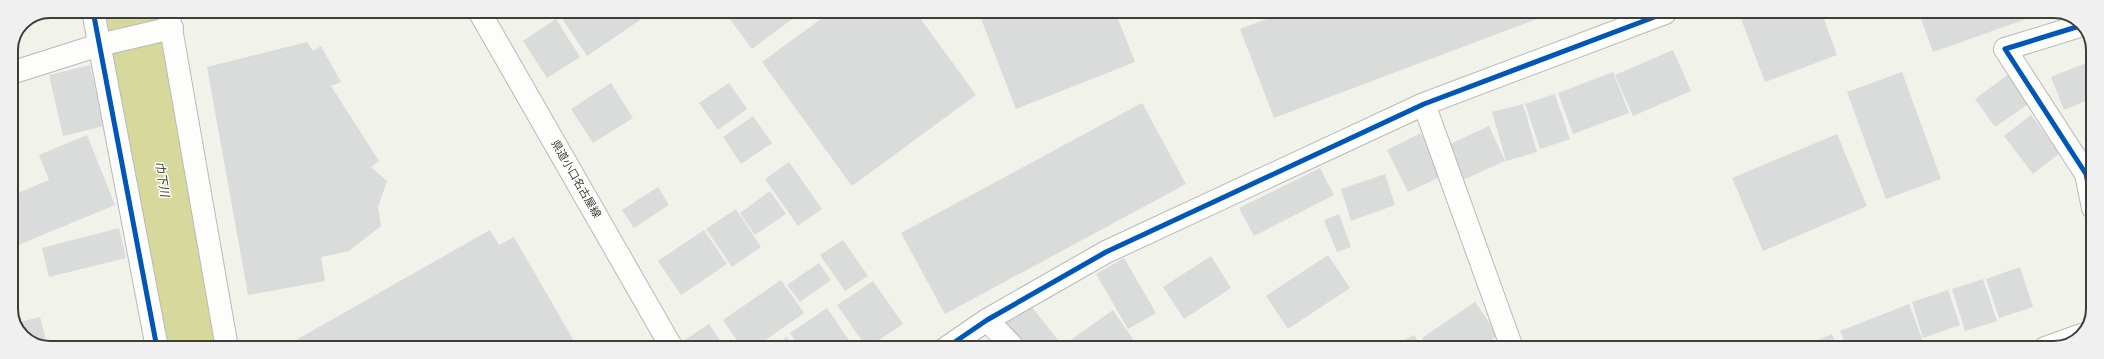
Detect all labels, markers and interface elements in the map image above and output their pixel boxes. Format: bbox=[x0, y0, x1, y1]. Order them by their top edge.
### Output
street label: 県道小口名古屋線 bbox=[548, 138, 604, 220]
water label: 巾下川 bbox=[152, 160, 172, 200]

